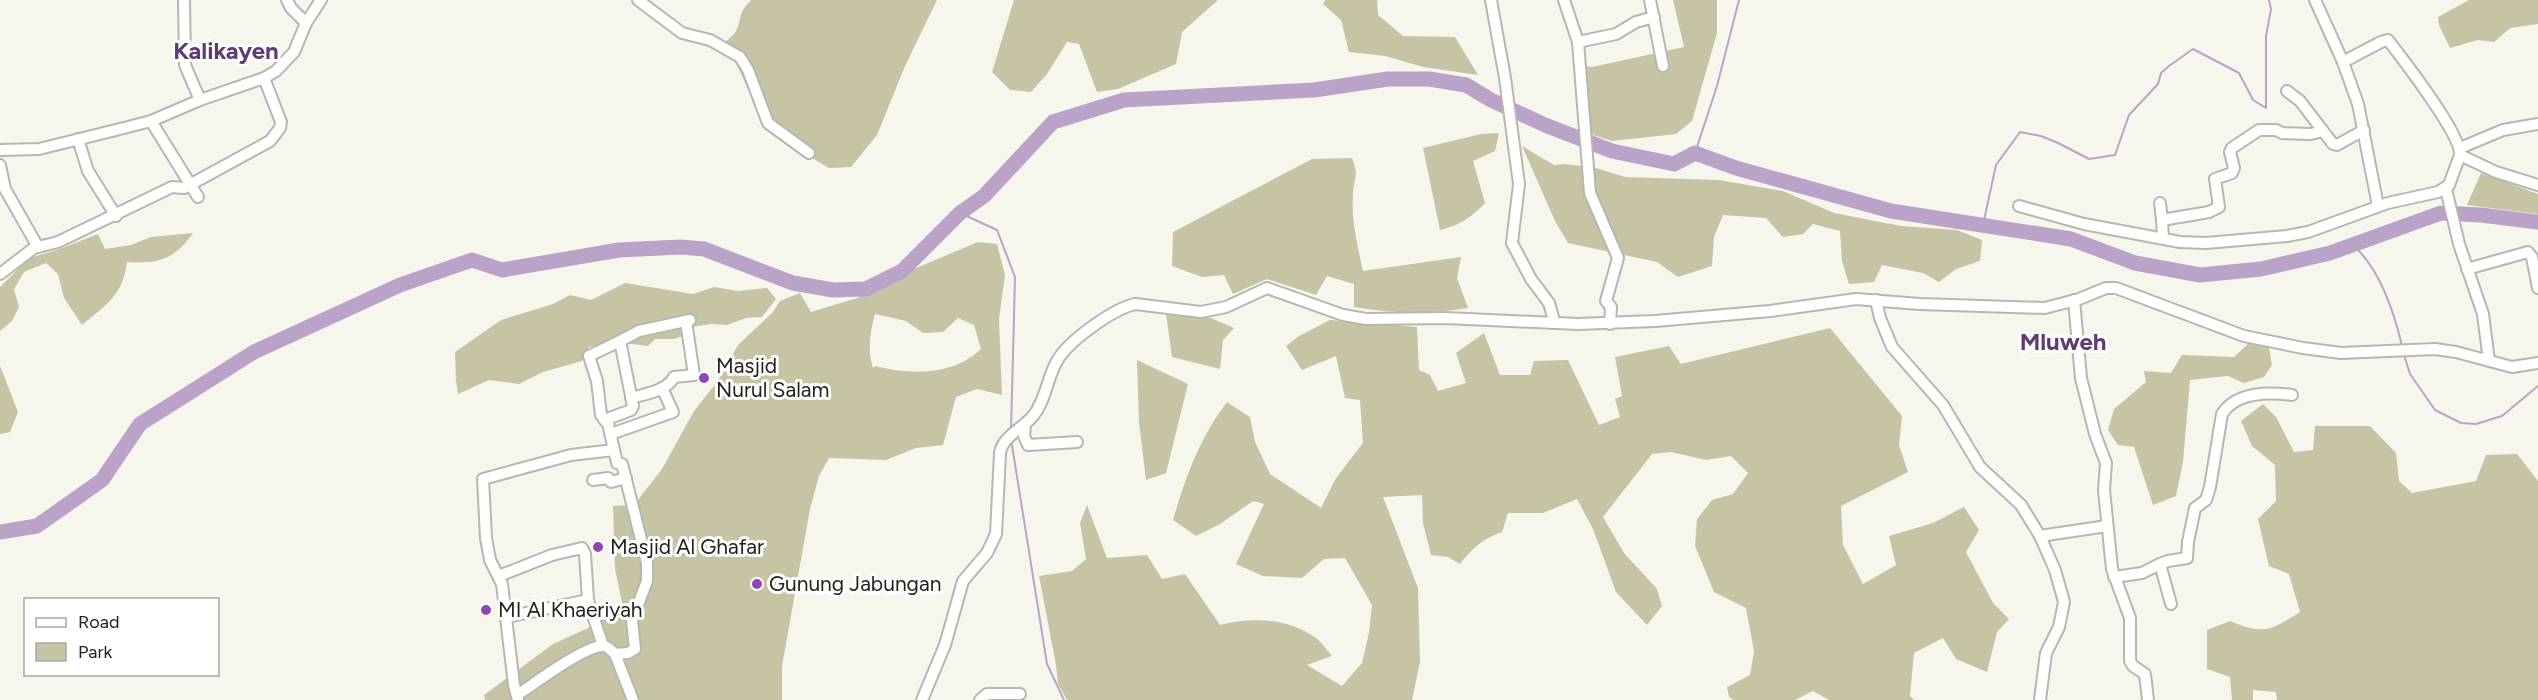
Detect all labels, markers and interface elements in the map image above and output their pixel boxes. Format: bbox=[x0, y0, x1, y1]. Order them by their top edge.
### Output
district label: Kalikayen bbox=[173, 36, 279, 65]
district label: Mluweh bbox=[2020, 327, 2106, 356]
place label: Masjid Nurul Salam bbox=[716, 353, 829, 402]
marker: Masjid Nurul Salam bbox=[697, 371, 711, 385]
place label: Masjid Al Ghafar bbox=[610, 534, 764, 559]
marker: Masjid Al Ghafar bbox=[591, 540, 605, 554]
place label: Gunung Jabungan bbox=[769, 571, 941, 596]
marker: Gunung Jabungan bbox=[750, 577, 764, 591]
place label: MI Al Khaeriyah bbox=[498, 597, 643, 622]
legend bbox=[24, 598, 219, 676]
marker: MI Al Khaeriyah bbox=[479, 603, 493, 617]
text: Road bbox=[78, 611, 119, 633]
text: Park bbox=[78, 641, 113, 663]

